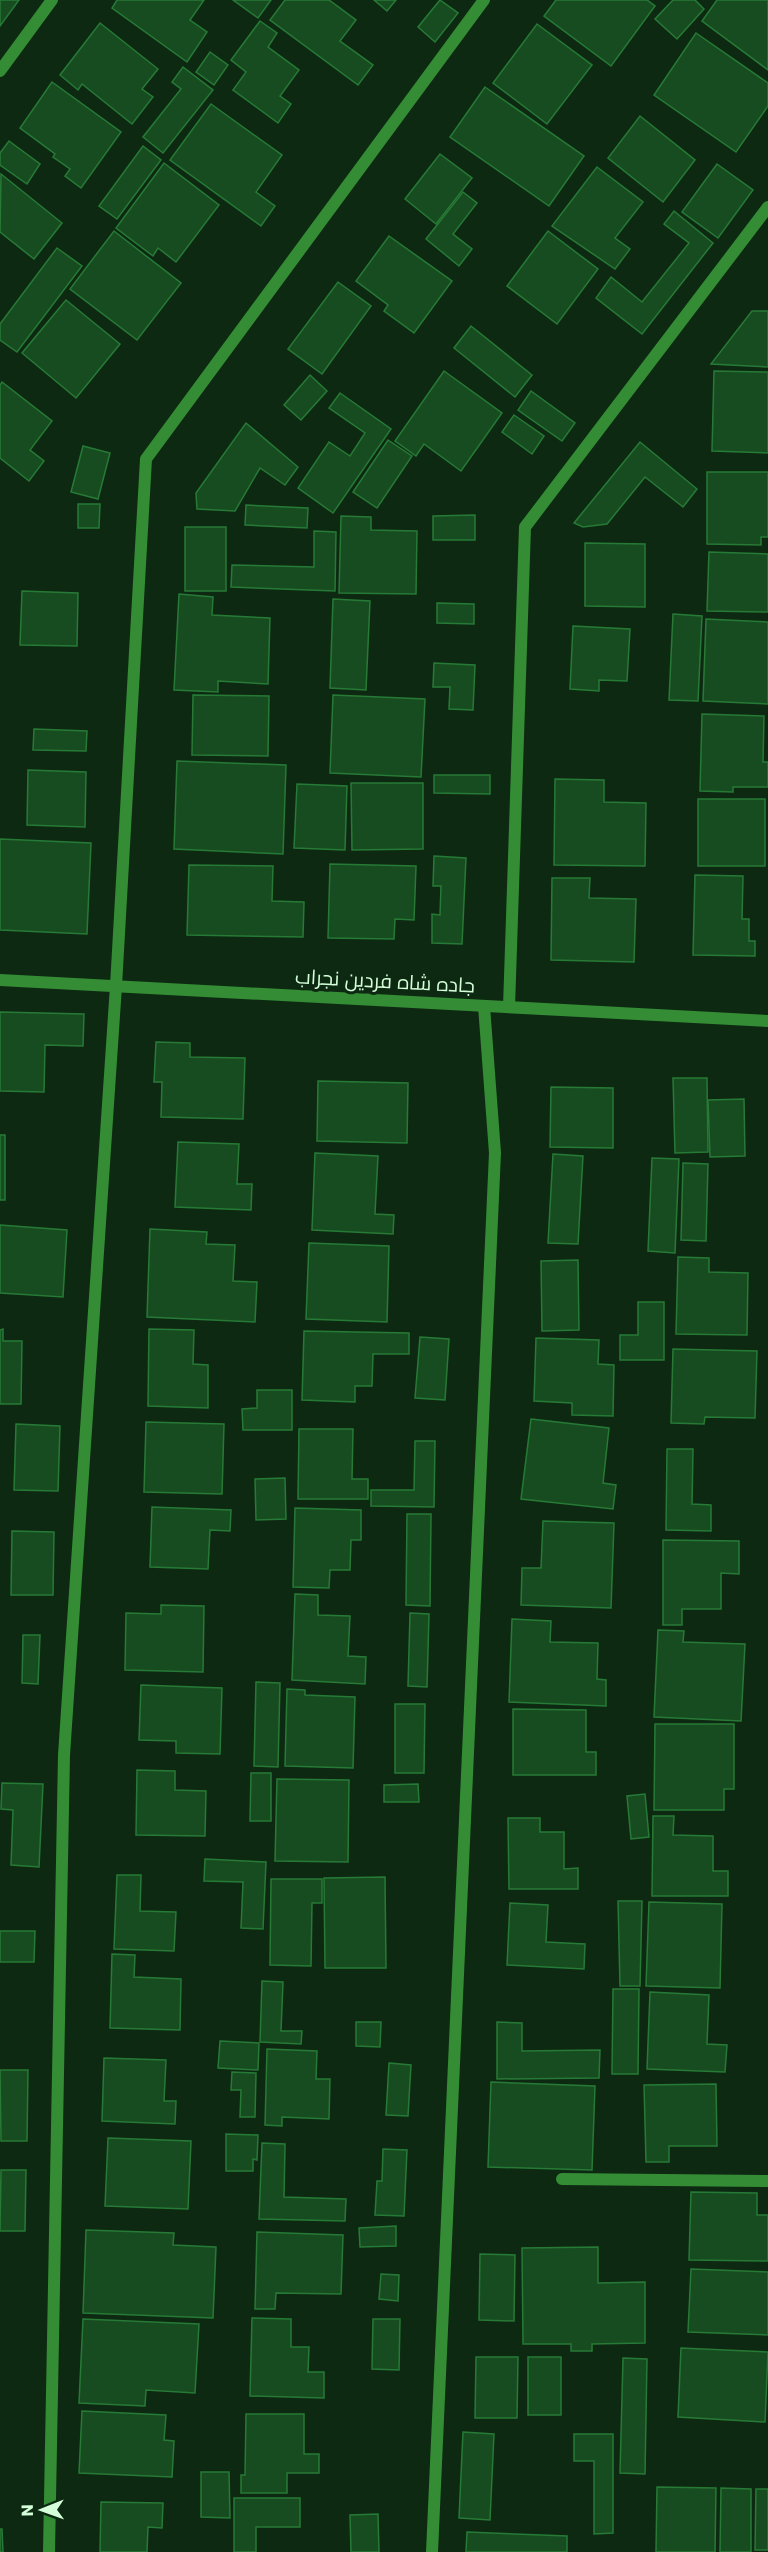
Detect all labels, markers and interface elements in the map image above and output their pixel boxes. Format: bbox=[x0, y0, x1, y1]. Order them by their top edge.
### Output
street label: جاده شاه فردین نجراب bbox=[294, 962, 476, 1000]
north arrow bbox=[12, 2480, 72, 2540]
text: N bbox=[16, 2504, 39, 2516]

